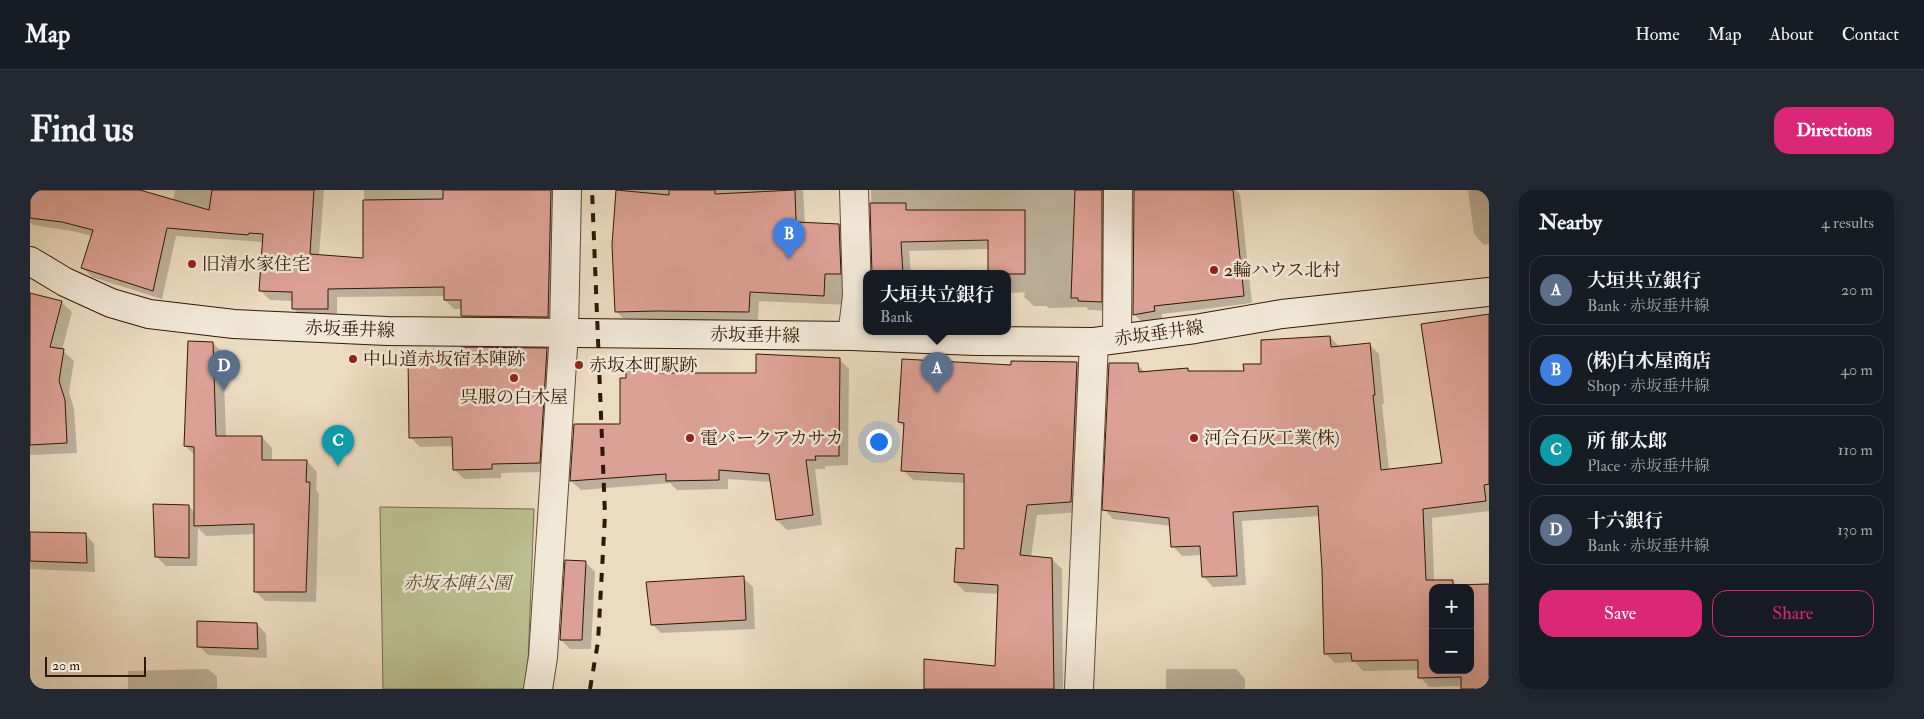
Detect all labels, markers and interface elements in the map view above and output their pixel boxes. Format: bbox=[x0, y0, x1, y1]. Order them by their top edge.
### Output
text: Map bbox=[25, 19, 70, 50]
text: Home bbox=[1635, 23, 1680, 46]
text: Map bbox=[1708, 23, 1742, 46]
text: About bbox=[1770, 23, 1814, 46]
text: Contact bbox=[1842, 23, 1899, 46]
button: Directions bbox=[1774, 107, 1894, 154]
text: Find us bbox=[30, 108, 134, 152]
text: Nearby bbox=[1539, 209, 1602, 236]
text: 4 results bbox=[1821, 213, 1874, 233]
pin: B bbox=[773, 218, 805, 259]
place label: 旧清水家住宅 bbox=[202, 253, 310, 276]
marker: 旧清水家住宅 bbox=[186, 258, 198, 270]
place label: 2輪ハウス北村 bbox=[1224, 259, 1341, 282]
marker: 2輪ハウス北村 bbox=[1208, 264, 1220, 276]
text: 大垣共立銀行 bbox=[1587, 269, 1701, 293]
popup bbox=[863, 270, 1011, 335]
text: A bbox=[1551, 280, 1561, 300]
text: 20 m bbox=[1841, 280, 1873, 300]
text: 大垣共立銀行 bbox=[880, 283, 994, 307]
text: Bank · 赤坂垂井線 bbox=[1587, 296, 1710, 316]
text: Bank bbox=[880, 307, 913, 327]
street label: 赤坂垂井線 bbox=[305, 316, 395, 343]
street label: 赤坂垂井線 bbox=[1113, 316, 1205, 351]
street label: 赤坂垂井線 bbox=[710, 323, 800, 348]
place label: 中山道赤坂宿本陣跡 bbox=[363, 348, 525, 371]
text: (株)白木屋商店 bbox=[1587, 349, 1711, 373]
pin: D bbox=[208, 350, 240, 391]
pin: A bbox=[921, 352, 953, 393]
marker: 中山道赤坂宿本陣跡 bbox=[347, 353, 359, 365]
place label: 赤坂本町駅跡 bbox=[589, 354, 697, 377]
marker: 赤坂本町駅跡 bbox=[573, 359, 585, 371]
text: B bbox=[1551, 360, 1561, 380]
text: 40 m bbox=[1840, 360, 1873, 380]
marker: 呉服の白木屋 bbox=[508, 372, 520, 384]
text: Shop · 赤坂垂井線 bbox=[1587, 376, 1710, 396]
place label: 呉服の白木屋 bbox=[460, 386, 568, 409]
pin: C bbox=[322, 425, 354, 466]
place label: 電パークアカサカ bbox=[700, 427, 843, 450]
place label: 河合石灰工業(株) bbox=[1204, 427, 1340, 450]
your location bbox=[866, 429, 892, 455]
text: 所 郁太郎 bbox=[1587, 429, 1667, 453]
marker: 電パークアカサカ bbox=[684, 432, 696, 444]
marker: 河合石灰工業(株) bbox=[1188, 432, 1200, 444]
text: C bbox=[1550, 440, 1562, 460]
text: 110 m bbox=[1838, 440, 1873, 460]
text: Place · 赤坂垂井線 bbox=[1587, 456, 1710, 476]
text: 十六銀行 bbox=[1587, 509, 1663, 533]
text: D bbox=[1549, 520, 1563, 540]
text: 130 m bbox=[1837, 520, 1873, 540]
text: Bank · 赤坂垂井線 bbox=[1587, 536, 1710, 556]
park label: 赤坂本陣公園 bbox=[403, 572, 514, 595]
map controls bbox=[1429, 584, 1474, 674]
button: + bbox=[1429, 584, 1474, 629]
button: Save bbox=[1539, 590, 1702, 637]
button: Share bbox=[1712, 590, 1874, 637]
button: − bbox=[1429, 629, 1474, 674]
scale bar bbox=[45, 654, 146, 677]
text: 20 m bbox=[52, 657, 80, 674]

